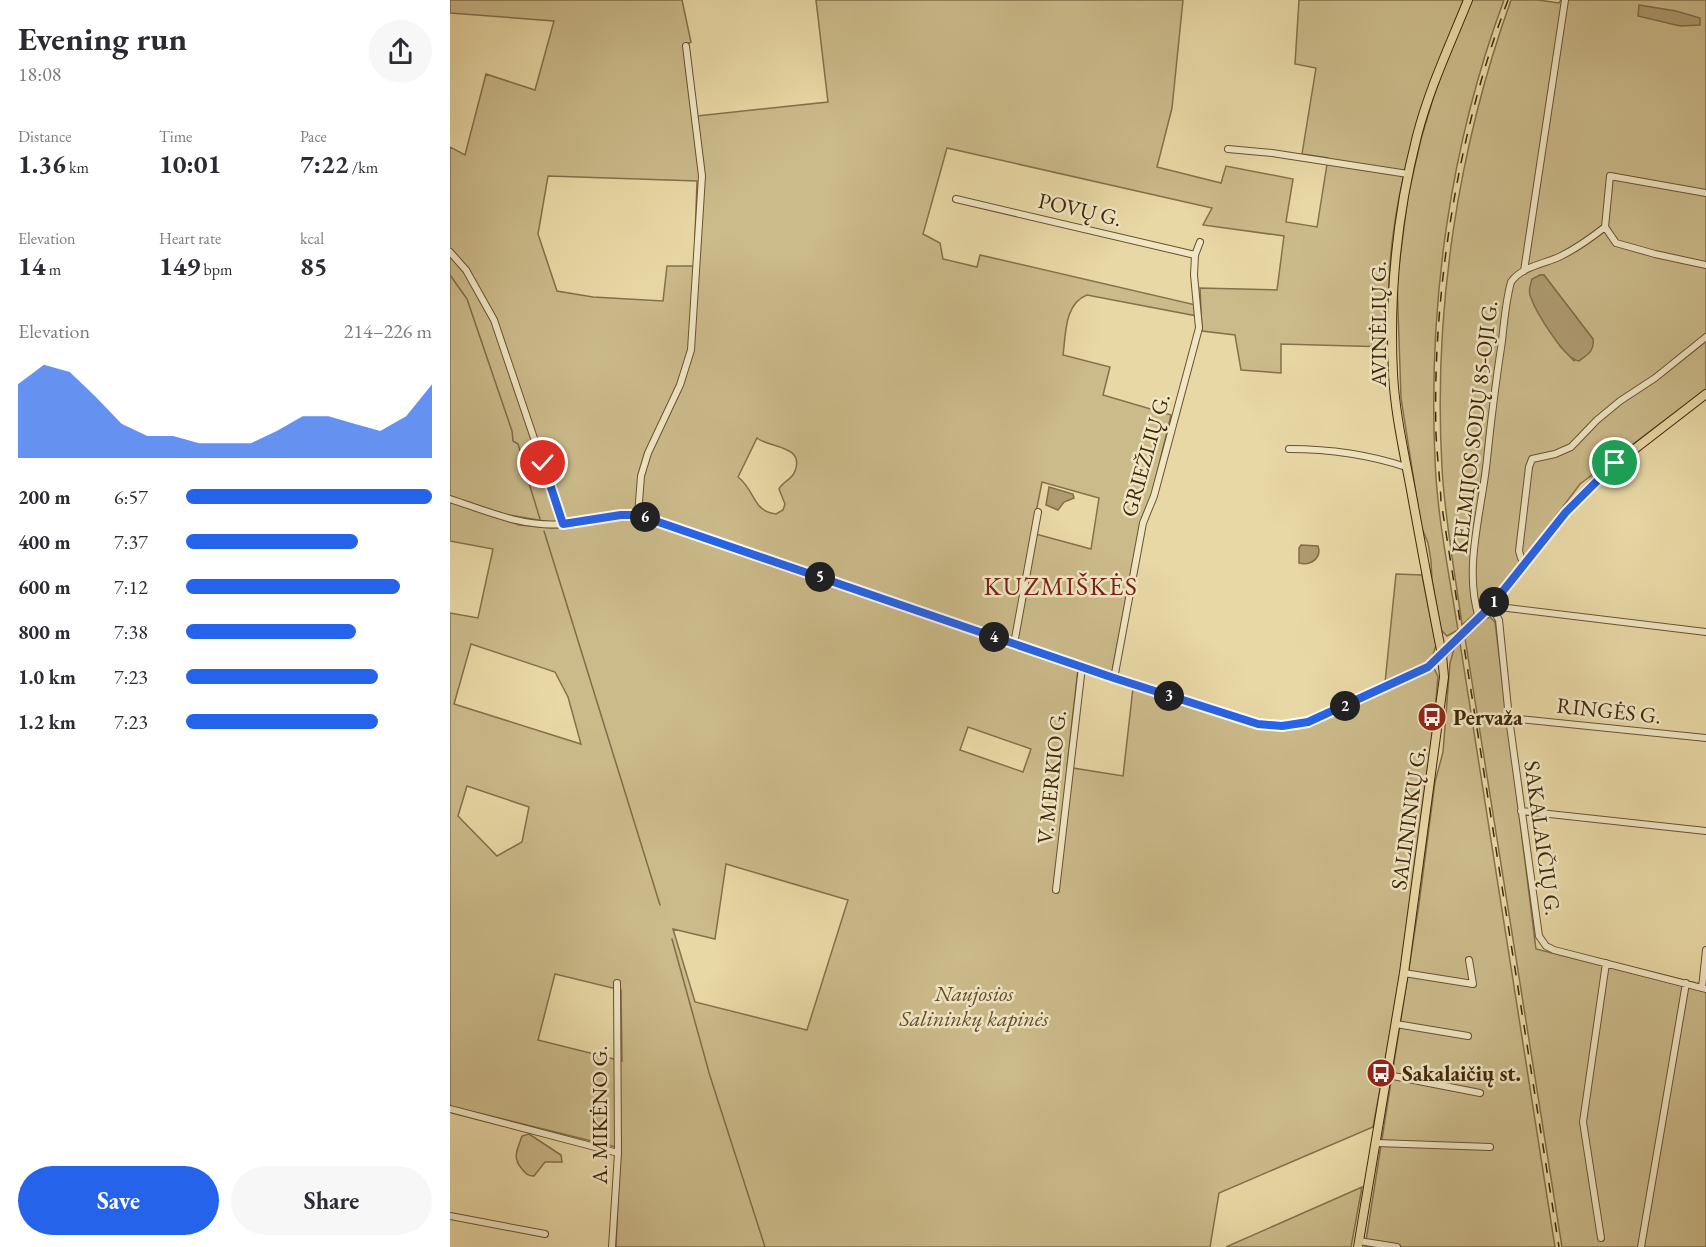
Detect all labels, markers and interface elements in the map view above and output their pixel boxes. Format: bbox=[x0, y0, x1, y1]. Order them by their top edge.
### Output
text: Evening run bbox=[18, 17, 187, 60]
button: share bbox=[369, 20, 432, 83]
text: 18:08 bbox=[18, 61, 61, 87]
text: Distance bbox=[18, 126, 71, 147]
text: Time bbox=[159, 126, 192, 147]
text: Pace bbox=[300, 126, 327, 147]
text: 1.36 bbox=[18, 147, 66, 181]
text: 10:01 bbox=[159, 147, 221, 181]
text: 7:22 bbox=[300, 147, 349, 181]
text: km bbox=[66, 157, 89, 178]
text: /km bbox=[349, 157, 378, 178]
street label: POVŲ G. bbox=[1035, 186, 1124, 233]
text: Elevation bbox=[18, 228, 76, 249]
text: Heart rate bbox=[159, 228, 221, 249]
text: kcal bbox=[300, 228, 324, 249]
text: 14 bbox=[18, 249, 46, 283]
text: 149 bbox=[159, 249, 200, 283]
text: 85 bbox=[300, 249, 328, 283]
text: m bbox=[46, 259, 61, 280]
text: bpm bbox=[200, 259, 232, 280]
street label: AVINĖLIŲ G. bbox=[1364, 261, 1393, 388]
street label: KELMIJOS SODŲ 85-OJI G. bbox=[1445, 299, 1504, 555]
text: Elevation bbox=[18, 318, 90, 344]
text: 214–226 m bbox=[344, 318, 432, 344]
street label: GRIEŽLIŲ G. bbox=[1114, 390, 1177, 520]
pin bbox=[517, 437, 568, 488]
pin bbox=[1589, 437, 1640, 488]
icon: check bbox=[526, 446, 559, 479]
icon: arrive bbox=[1598, 446, 1631, 479]
text: 200 m bbox=[18, 484, 71, 510]
text: 6:57 bbox=[114, 484, 148, 510]
pin: 6 bbox=[630, 502, 660, 532]
text: 6 bbox=[641, 506, 649, 527]
text: 400 m bbox=[18, 529, 71, 555]
text: 7:37 bbox=[114, 529, 148, 555]
pin: 5 bbox=[805, 562, 835, 592]
text: 5 bbox=[816, 566, 824, 587]
district label: KUZMIŠKĖS bbox=[984, 569, 1138, 603]
text: 600 m bbox=[18, 574, 71, 600]
text: 7:12 bbox=[114, 574, 148, 600]
pin: 1 bbox=[1479, 587, 1509, 617]
text: 1 bbox=[1490, 591, 1498, 612]
text: 800 m bbox=[18, 619, 71, 645]
text: 7:38 bbox=[114, 619, 148, 645]
pin: 4 bbox=[979, 622, 1009, 652]
text: 4 bbox=[990, 626, 998, 647]
text: 1.0 km bbox=[18, 664, 76, 690]
text: 7:23 bbox=[114, 664, 148, 690]
pin: 3 bbox=[1154, 681, 1184, 711]
text: 3 bbox=[1165, 685, 1173, 706]
pin: 2 bbox=[1330, 691, 1360, 721]
street label: RINGĖS G. bbox=[1555, 691, 1663, 730]
text: 2 bbox=[1341, 695, 1349, 716]
bus stop icon: Pervaža bbox=[1416, 701, 1448, 733]
place label: Pervaža bbox=[1453, 703, 1523, 732]
text: 1.2 km bbox=[18, 709, 76, 735]
text: 7:23 bbox=[114, 709, 148, 735]
street label: V. MERKIO G. bbox=[1030, 709, 1073, 846]
street label: SALININKŲ G. bbox=[1384, 744, 1433, 892]
street label: SAKALAIČIŲ G. bbox=[1517, 759, 1568, 917]
park label: Naujosios Salininkų kapinės bbox=[899, 979, 1049, 1033]
street label: A. MIKĖNO G. bbox=[585, 1045, 614, 1186]
bus stop icon: Sakalaičių st. bbox=[1365, 1057, 1397, 1089]
place label: Sakalaičių st. bbox=[1402, 1059, 1521, 1088]
button: Save bbox=[18, 1166, 219, 1235]
button: Share bbox=[231, 1166, 432, 1235]

